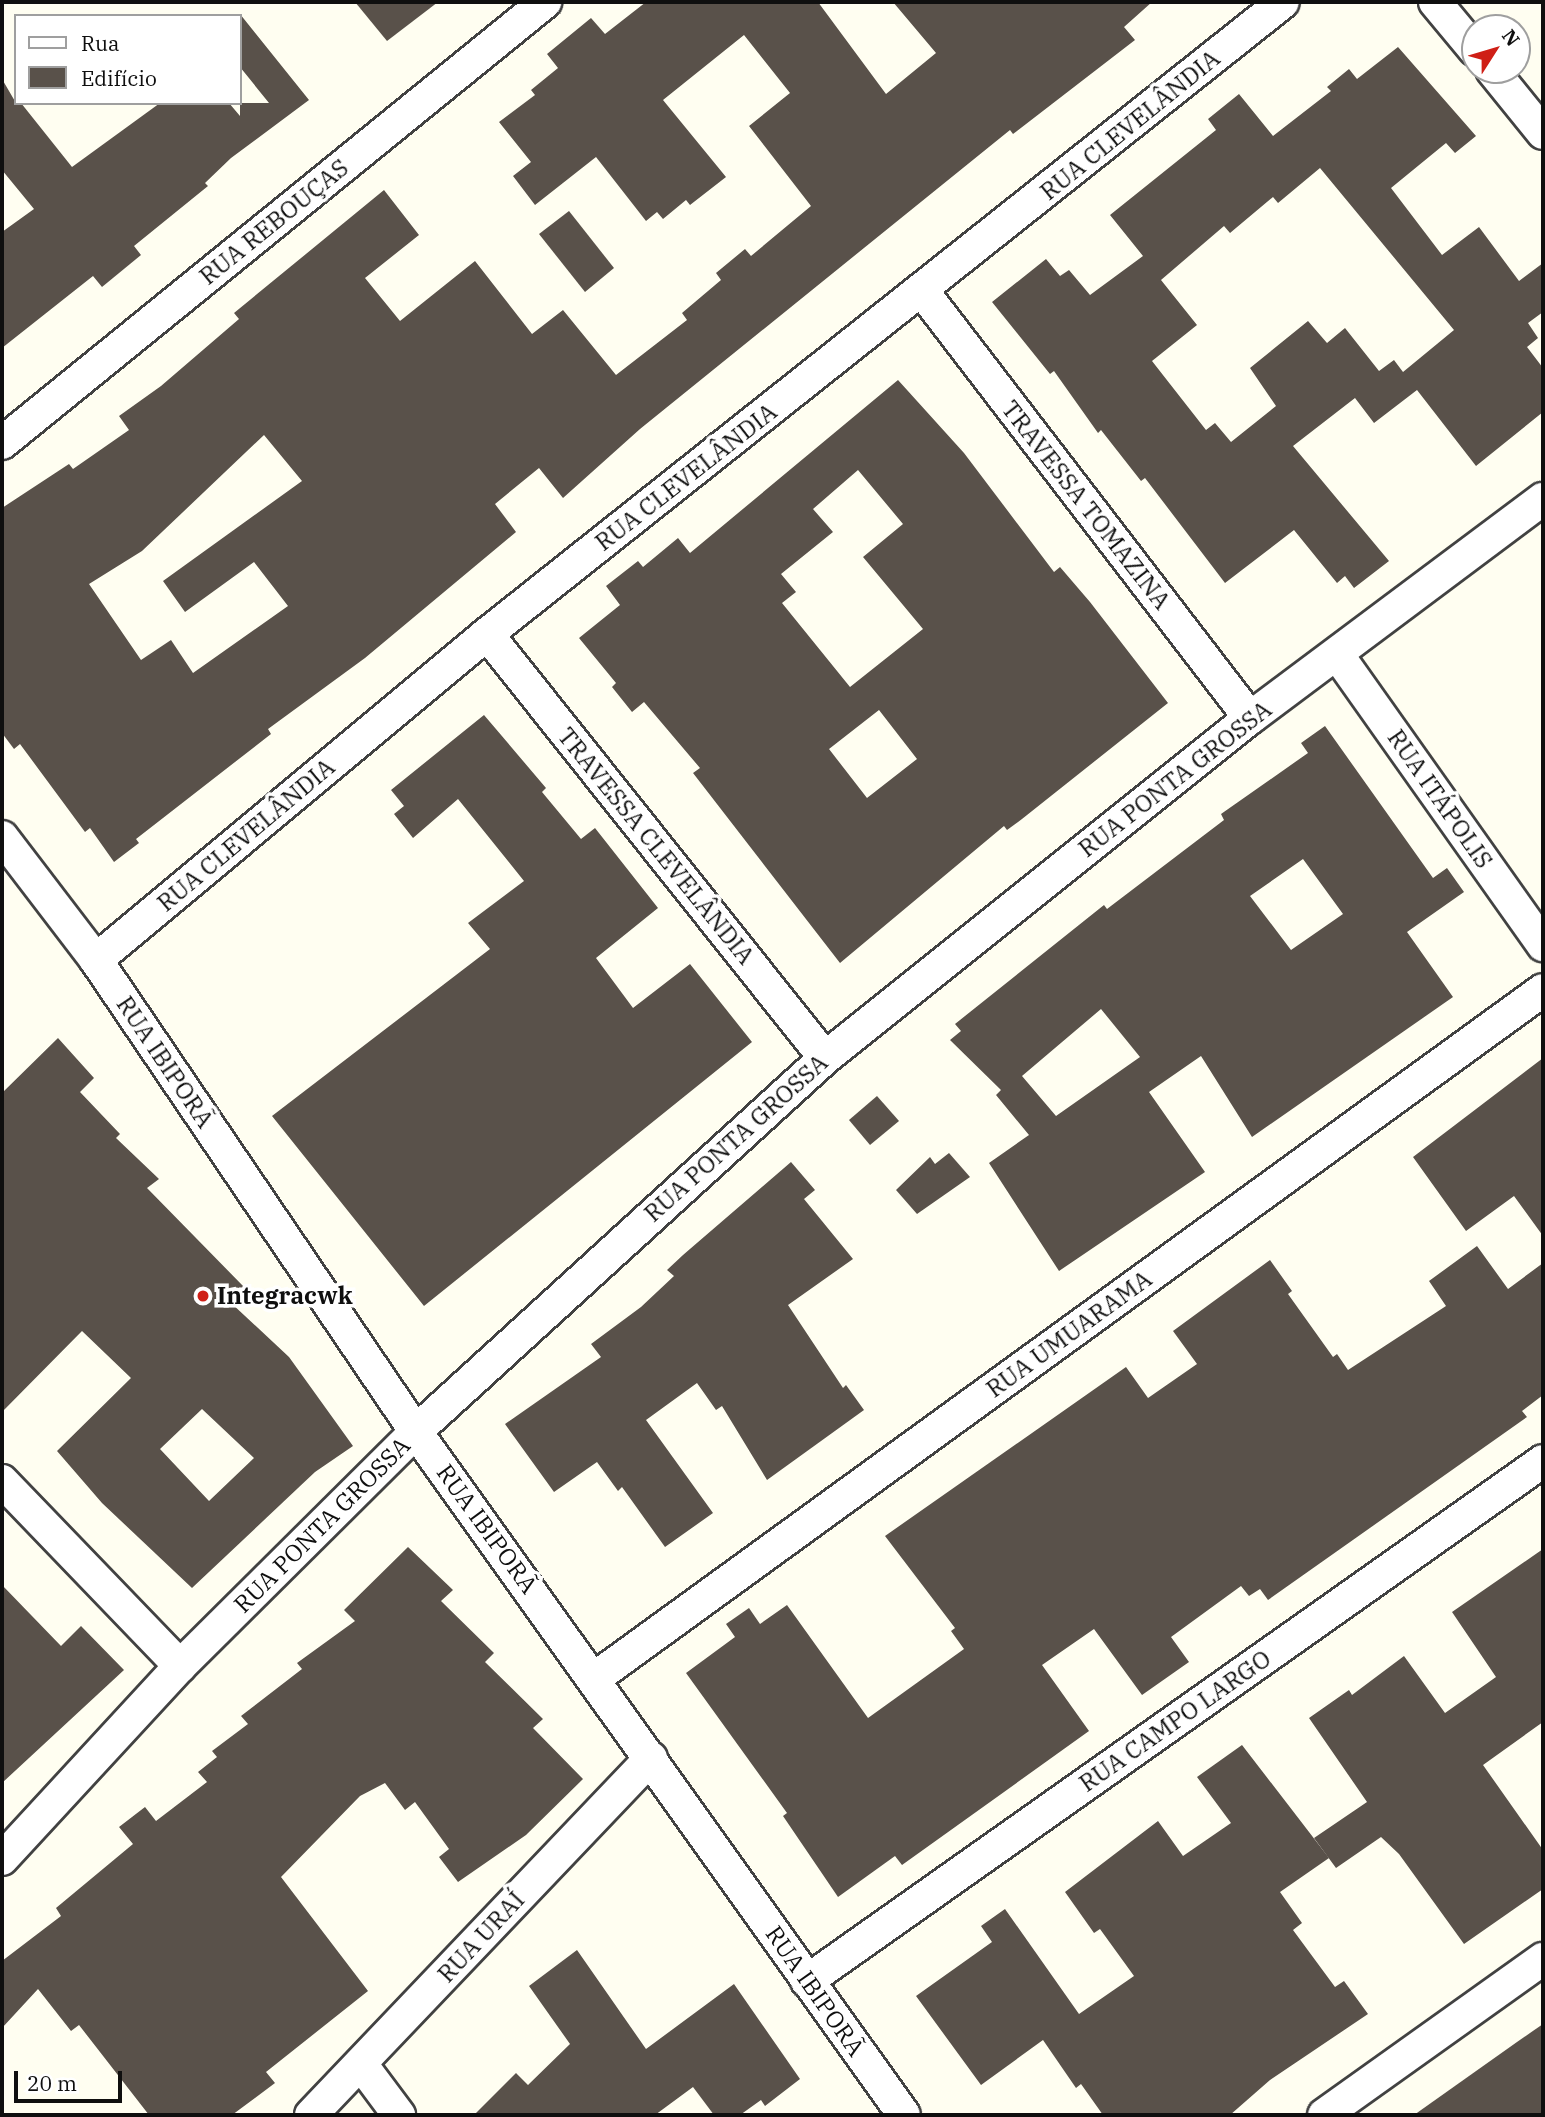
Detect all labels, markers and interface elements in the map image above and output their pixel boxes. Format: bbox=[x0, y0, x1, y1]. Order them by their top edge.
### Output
legend bbox=[14, 14, 242, 105]
north arrow bbox=[1461, 14, 1531, 84]
text: N bbox=[1497, 24, 1525, 51]
text: Rua bbox=[81, 29, 119, 57]
street label: RUA CLEVELÂNDIA bbox=[1034, 44, 1226, 206]
text: Edifício bbox=[81, 64, 157, 92]
street label: RUA REBOUÇAS bbox=[194, 153, 354, 291]
street label: TRAVESSA TOMAZINA bbox=[996, 395, 1176, 615]
street label: RUA CLEVELÂNDIA bbox=[589, 397, 783, 557]
street label: RUA PONTA GROSSA bbox=[1073, 695, 1277, 863]
street label: TRAVESSA CLEVELÂNDIA bbox=[552, 722, 760, 970]
street label: RUA ITÁPOLIS bbox=[1381, 724, 1499, 874]
street label: RUA CLEVELÂNDIA bbox=[152, 752, 340, 918]
street label: RUA IBIPORÃ bbox=[110, 991, 220, 1133]
street label: RUA PONTA GROSSA bbox=[638, 1048, 834, 1228]
street label: RUA UMUARAMA bbox=[981, 1264, 1157, 1404]
place label: Integracwk bbox=[217, 1282, 353, 1310]
marker: Integracwk bbox=[195, 1288, 211, 1304]
street label: RUA PONTA GROSSA bbox=[228, 1431, 416, 1619]
street label: RUA IBIPORÃ bbox=[430, 1459, 544, 1599]
street label: RUA CAMPO LARGO bbox=[1074, 1644, 1276, 1798]
street label: RUA URAÍ bbox=[432, 1886, 530, 1988]
street label: RUA IBIPORÃ bbox=[759, 1920, 871, 2062]
scale bar bbox=[18, 2058, 126, 2102]
text: 20 m bbox=[27, 2069, 77, 2097]

